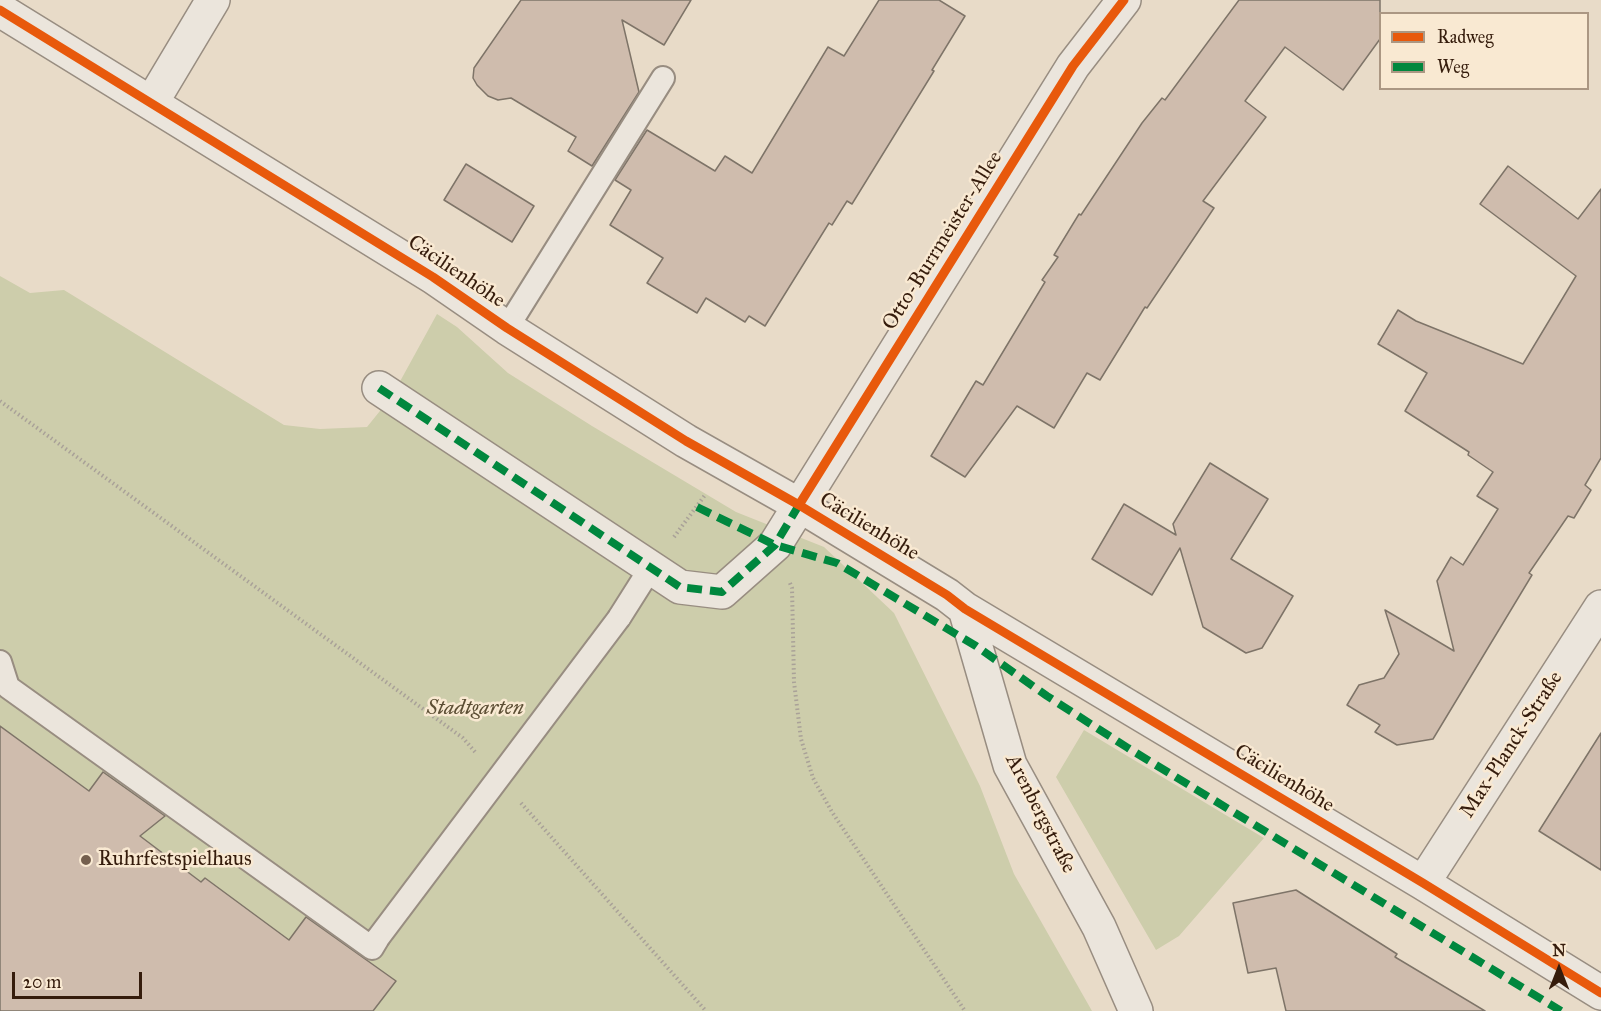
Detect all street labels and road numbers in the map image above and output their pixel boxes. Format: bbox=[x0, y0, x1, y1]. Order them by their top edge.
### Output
street label: Otto-Burrmeister-Allee bbox=[878, 147, 1008, 335]
street label: Cäcilienhöhe bbox=[403, 230, 509, 314]
street label: Cäcilienhöhe bbox=[815, 487, 923, 567]
street label: Max-Planck-Straße bbox=[1455, 667, 1569, 823]
street label: Cäcilienhöhe bbox=[1230, 739, 1338, 819]
street label: Arenbergstraße bbox=[999, 750, 1081, 878]

